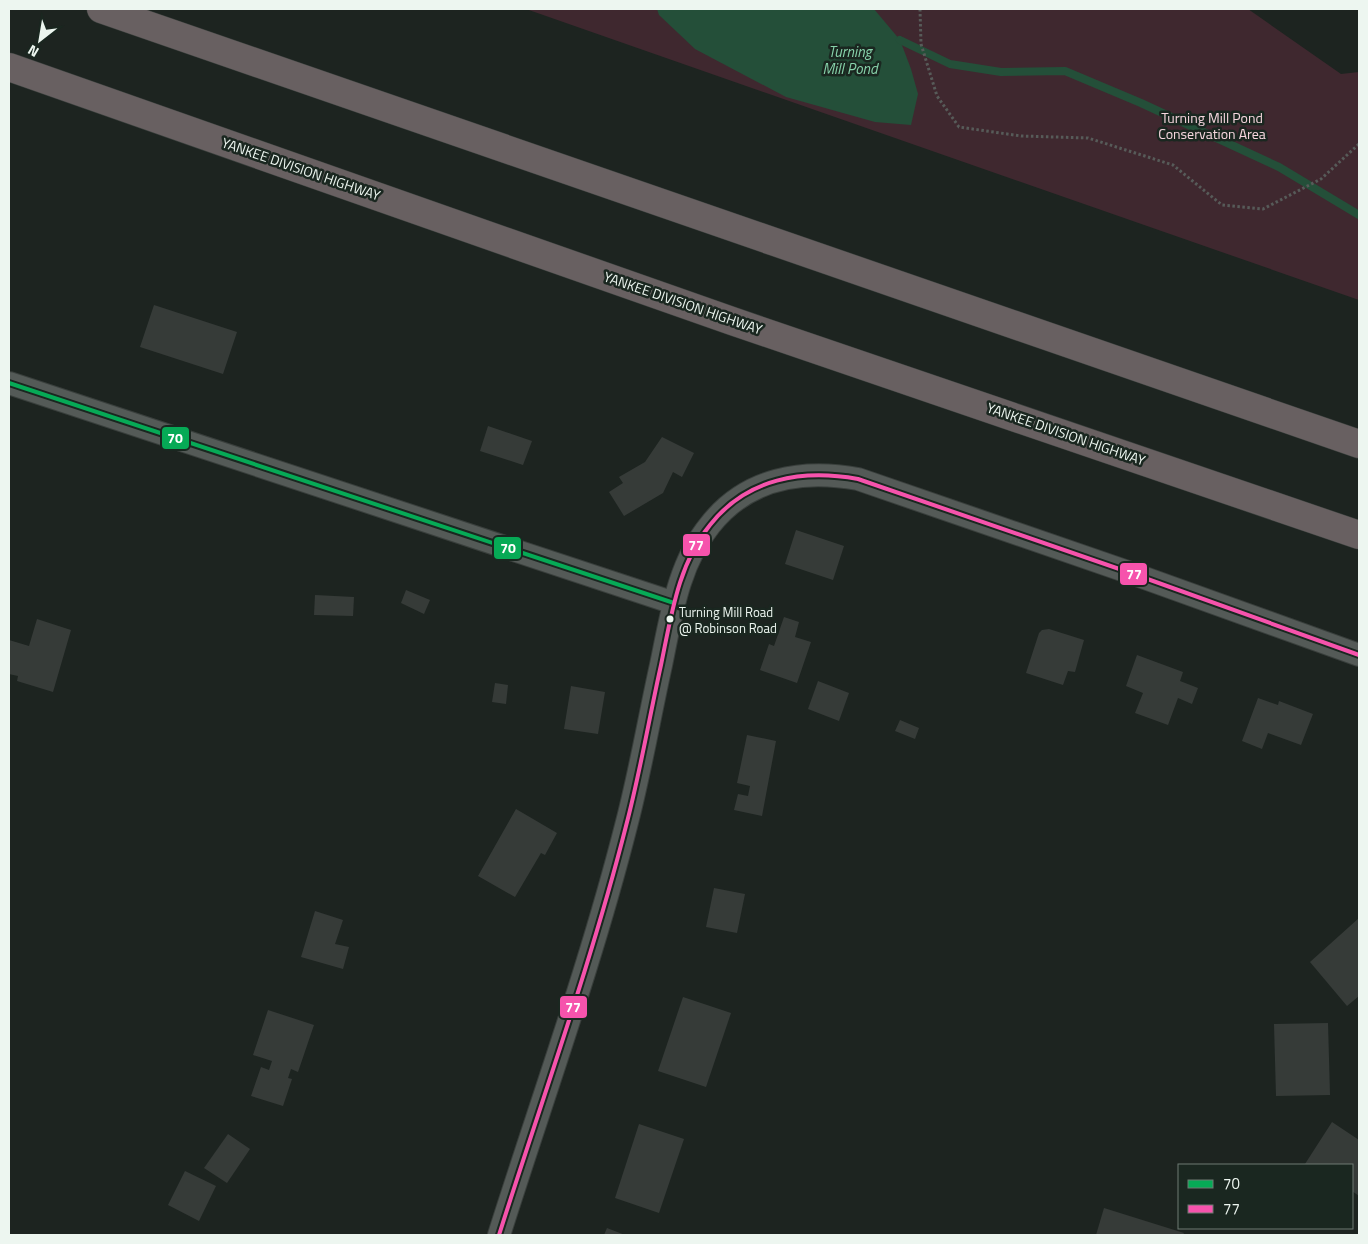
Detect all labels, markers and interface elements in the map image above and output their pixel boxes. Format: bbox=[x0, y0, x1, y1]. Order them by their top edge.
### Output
north arrow bbox=[15, 15, 65, 65]
text: N bbox=[23, 40, 43, 63]
water label: Turning Mill Pond bbox=[822, 40, 879, 80]
park label: Turning Mill Pond Conservation Area bbox=[1158, 107, 1266, 144]
street label: YANKEE DIVISION HIGHWAY bbox=[219, 132, 384, 206]
street label: YANKEE DIVISION HIGHWAY bbox=[601, 266, 766, 340]
street label: YANKEE DIVISION HIGHWAY bbox=[984, 397, 1149, 471]
line badge: 70 bbox=[161, 426, 190, 450]
text: 70 bbox=[167, 427, 183, 448]
line badge: 77 bbox=[682, 533, 711, 557]
text: 77 bbox=[688, 534, 704, 555]
line badge: 70 bbox=[493, 536, 522, 560]
text: 70 bbox=[500, 537, 516, 558]
line badge: 77 bbox=[1119, 562, 1148, 586]
text: 77 bbox=[1126, 563, 1142, 584]
place label: Turning Mill Road @ Robinson Road bbox=[679, 602, 777, 638]
marker: Turning Mill Road @ Robinson Road bbox=[665, 614, 675, 624]
line badge: 77 bbox=[559, 995, 588, 1019]
text: 77 bbox=[565, 996, 581, 1017]
legend bbox=[1178, 1164, 1353, 1229]
text: 70 bbox=[1223, 1172, 1240, 1195]
text: 77 bbox=[1223, 1197, 1240, 1220]

